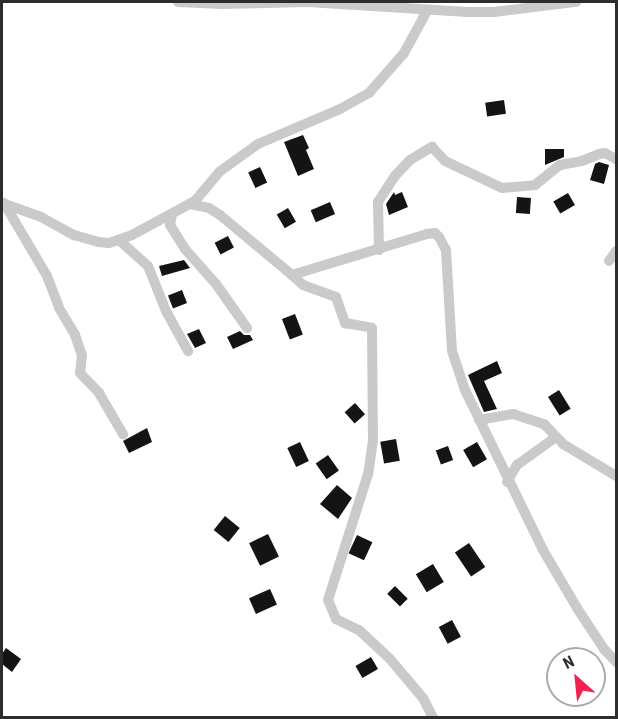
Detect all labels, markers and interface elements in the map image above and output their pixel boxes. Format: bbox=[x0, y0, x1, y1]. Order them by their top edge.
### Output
north arrow bbox=[546, 647, 606, 707]
text: N bbox=[560, 652, 577, 673]

